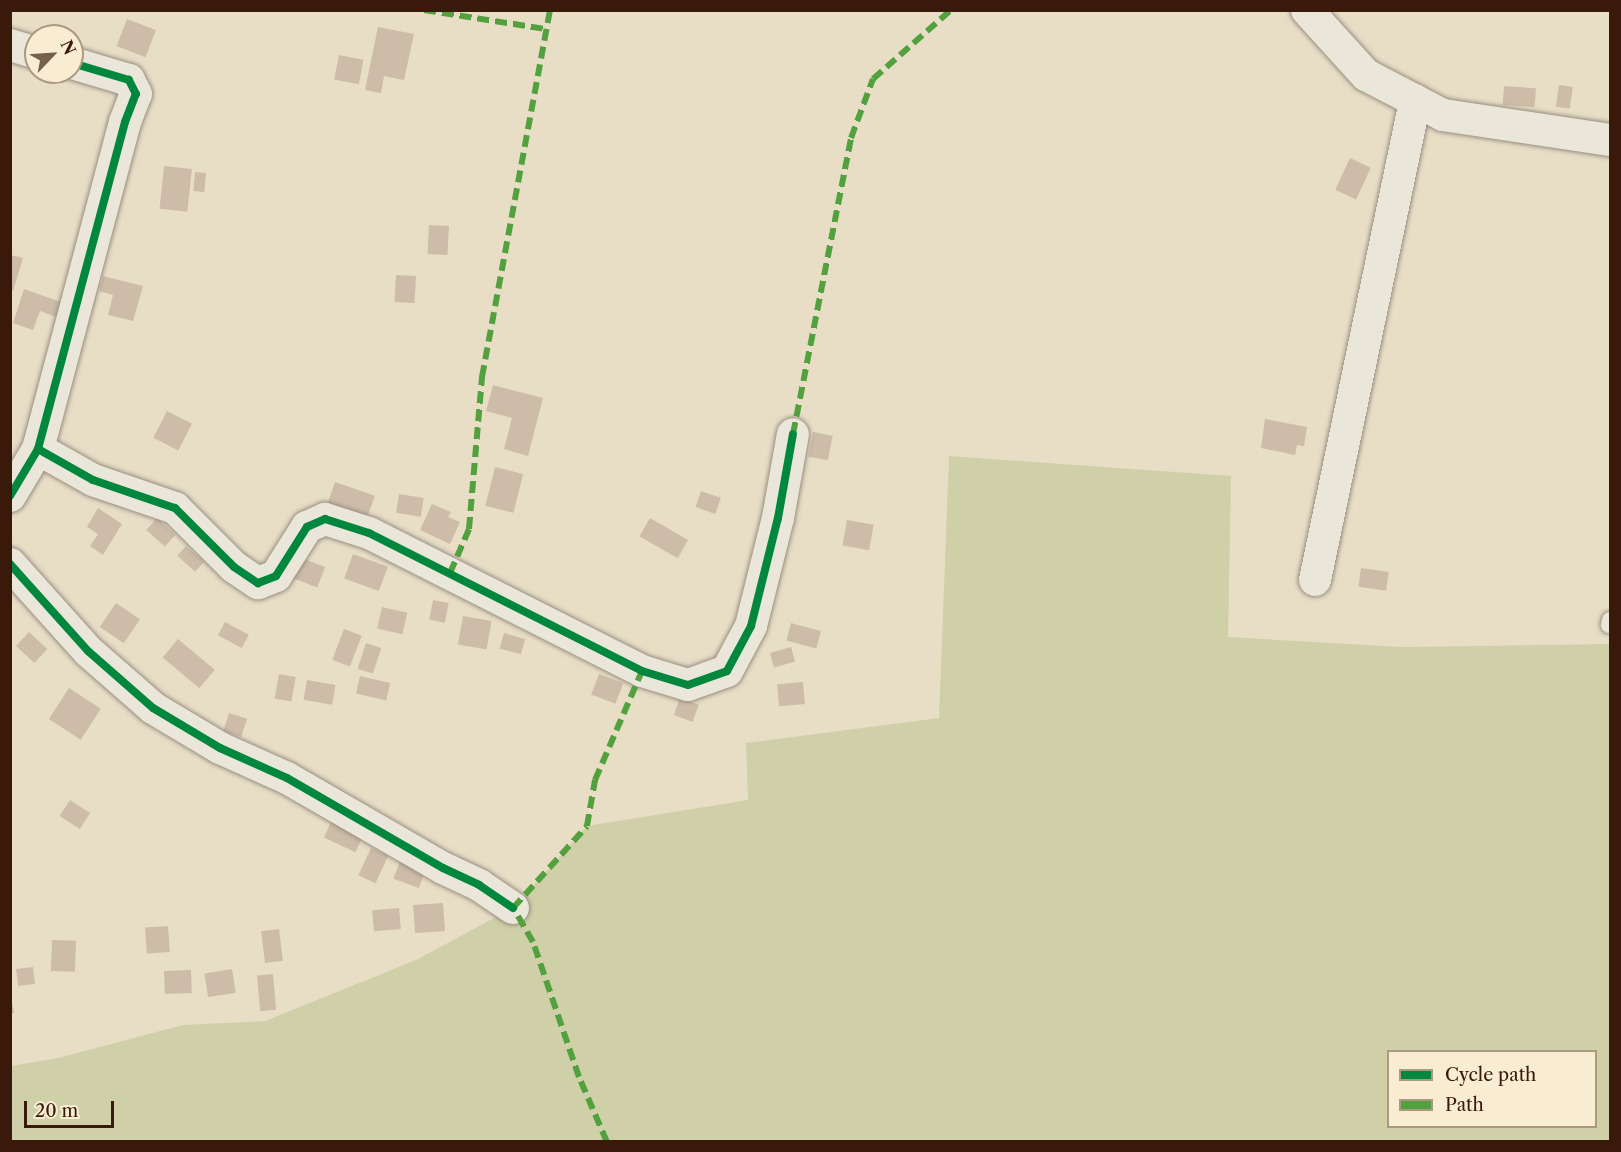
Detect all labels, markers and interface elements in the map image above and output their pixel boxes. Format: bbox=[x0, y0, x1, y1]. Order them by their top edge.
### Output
north arrow bbox=[24, 24, 84, 84]
text: N bbox=[56, 37, 81, 58]
legend bbox=[1387, 1050, 1597, 1128]
text: Cycle path bbox=[1445, 1064, 1536, 1086]
scale bar bbox=[27, 1089, 117, 1127]
text: Path bbox=[1445, 1094, 1484, 1116]
text: 20 m bbox=[35, 1100, 78, 1122]

